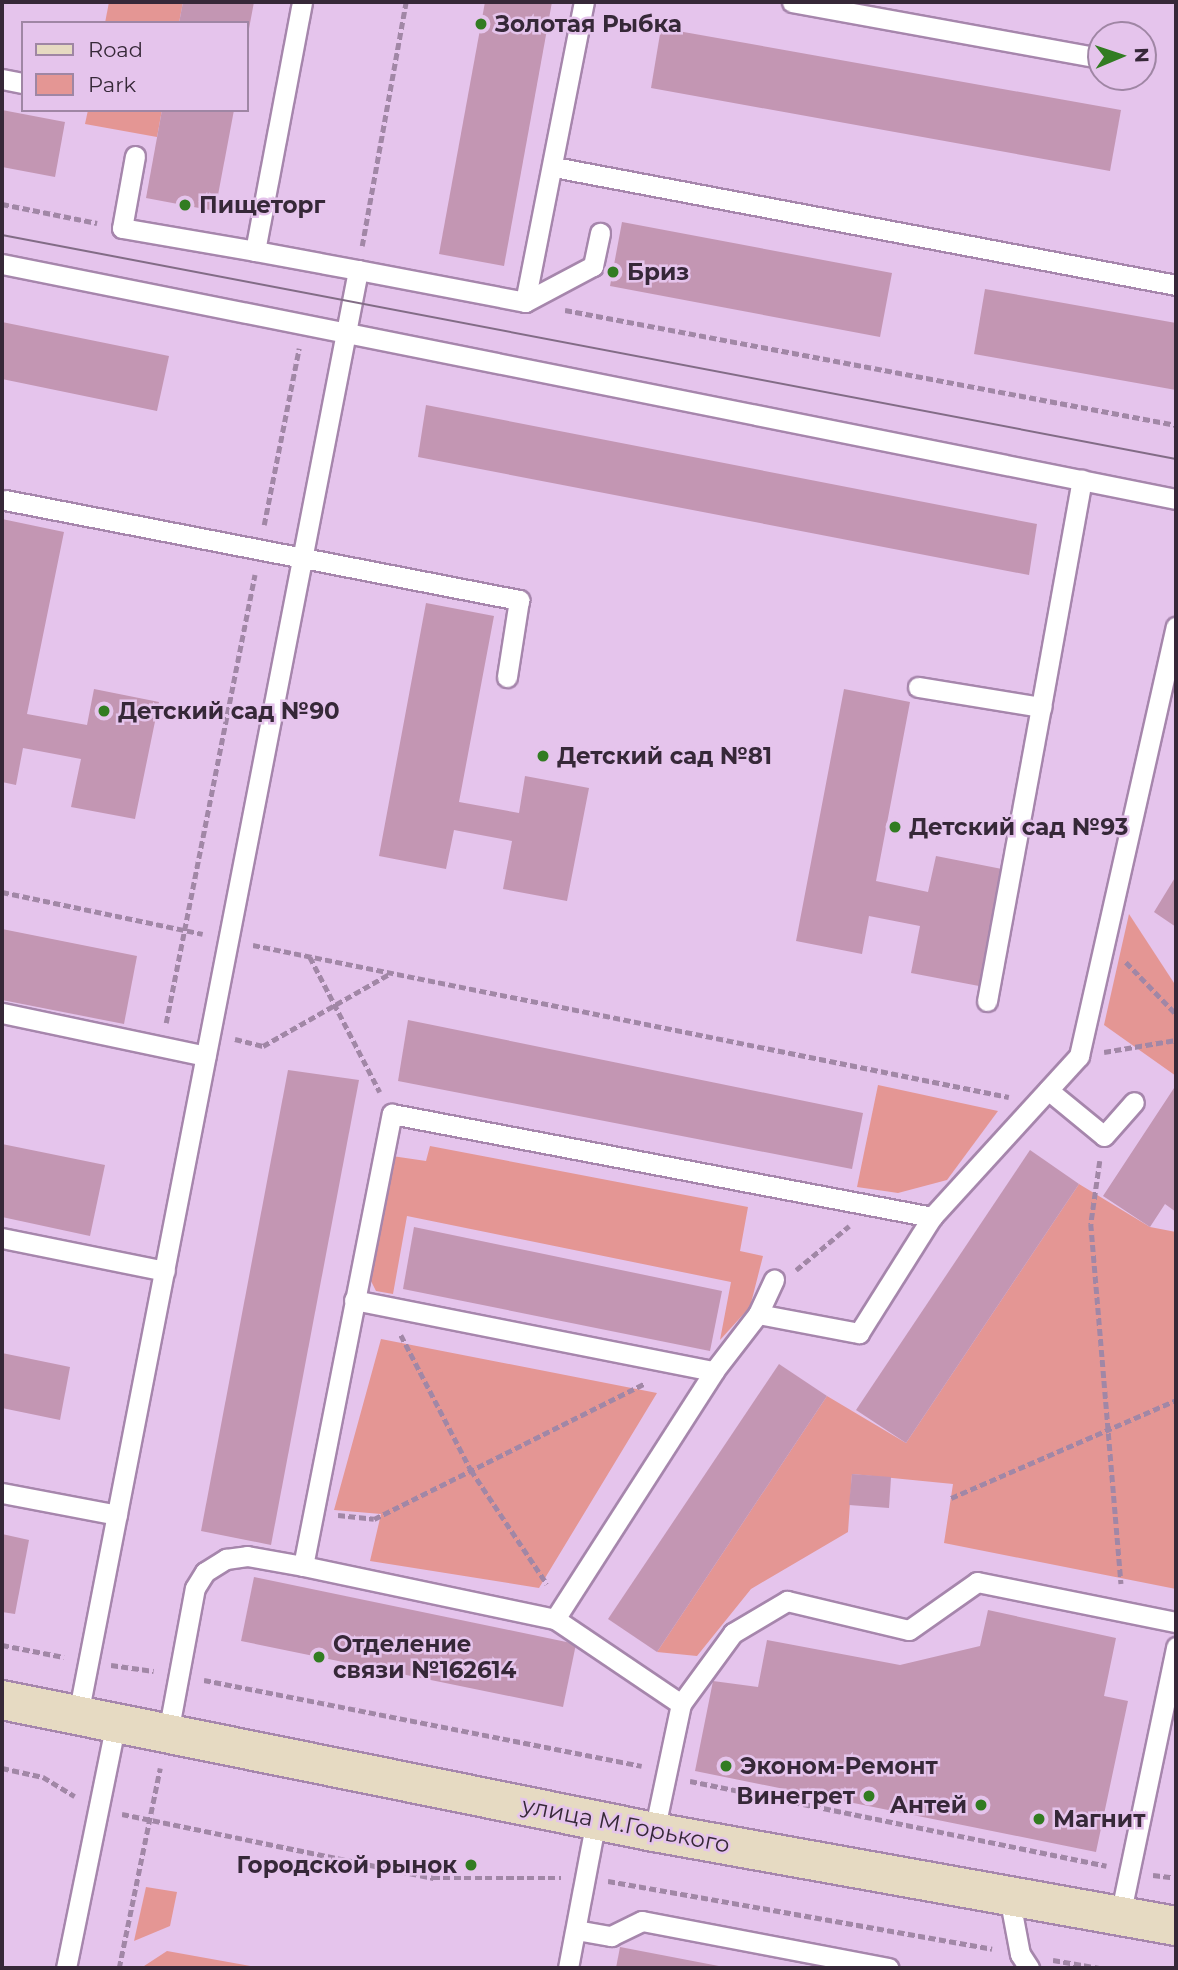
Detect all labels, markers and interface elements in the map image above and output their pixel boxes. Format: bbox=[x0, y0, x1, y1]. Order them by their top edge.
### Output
place label: Золотая Рыбка bbox=[495, 10, 682, 38]
marker: Золотая Рыбка bbox=[473, 16, 489, 32]
legend bbox=[21, 21, 248, 112]
north arrow bbox=[1087, 21, 1157, 91]
text: Road bbox=[88, 37, 143, 62]
text: N bbox=[1130, 47, 1153, 63]
text: Park bbox=[88, 72, 136, 97]
place label: Пищеторг bbox=[199, 191, 325, 219]
marker: Пищеторг bbox=[177, 197, 193, 213]
place label: Бриз bbox=[627, 258, 689, 286]
marker: Бриз bbox=[605, 264, 621, 280]
place label: Детский сад №90 bbox=[118, 697, 340, 725]
marker: Детский сад №90 bbox=[96, 703, 112, 719]
place label: Детский сад №81 bbox=[557, 742, 772, 770]
marker: Детский сад №81 bbox=[535, 748, 551, 764]
place label: Детский сад №93 bbox=[909, 813, 1128, 841]
marker: Детский сад №93 bbox=[887, 819, 903, 835]
place label: Отделение связи №162614 bbox=[333, 1630, 516, 1684]
marker: Отделение связи №162614 bbox=[311, 1649, 327, 1665]
place label: Эконом-Ремонт bbox=[740, 1752, 938, 1780]
marker: Эконом-Ремонт bbox=[718, 1758, 734, 1774]
place label: Винегрет bbox=[736, 1782, 855, 1810]
marker: Винегрет bbox=[861, 1788, 877, 1804]
street label: улица М.Горького bbox=[520, 1791, 732, 1859]
place label: Антей bbox=[890, 1791, 967, 1819]
marker: Антей bbox=[973, 1797, 989, 1813]
place label: Магнит bbox=[1053, 1805, 1145, 1833]
marker: Магнит bbox=[1031, 1811, 1047, 1827]
place label: Городской рынок bbox=[237, 1851, 457, 1879]
marker: Городской рынок bbox=[463, 1857, 479, 1873]

